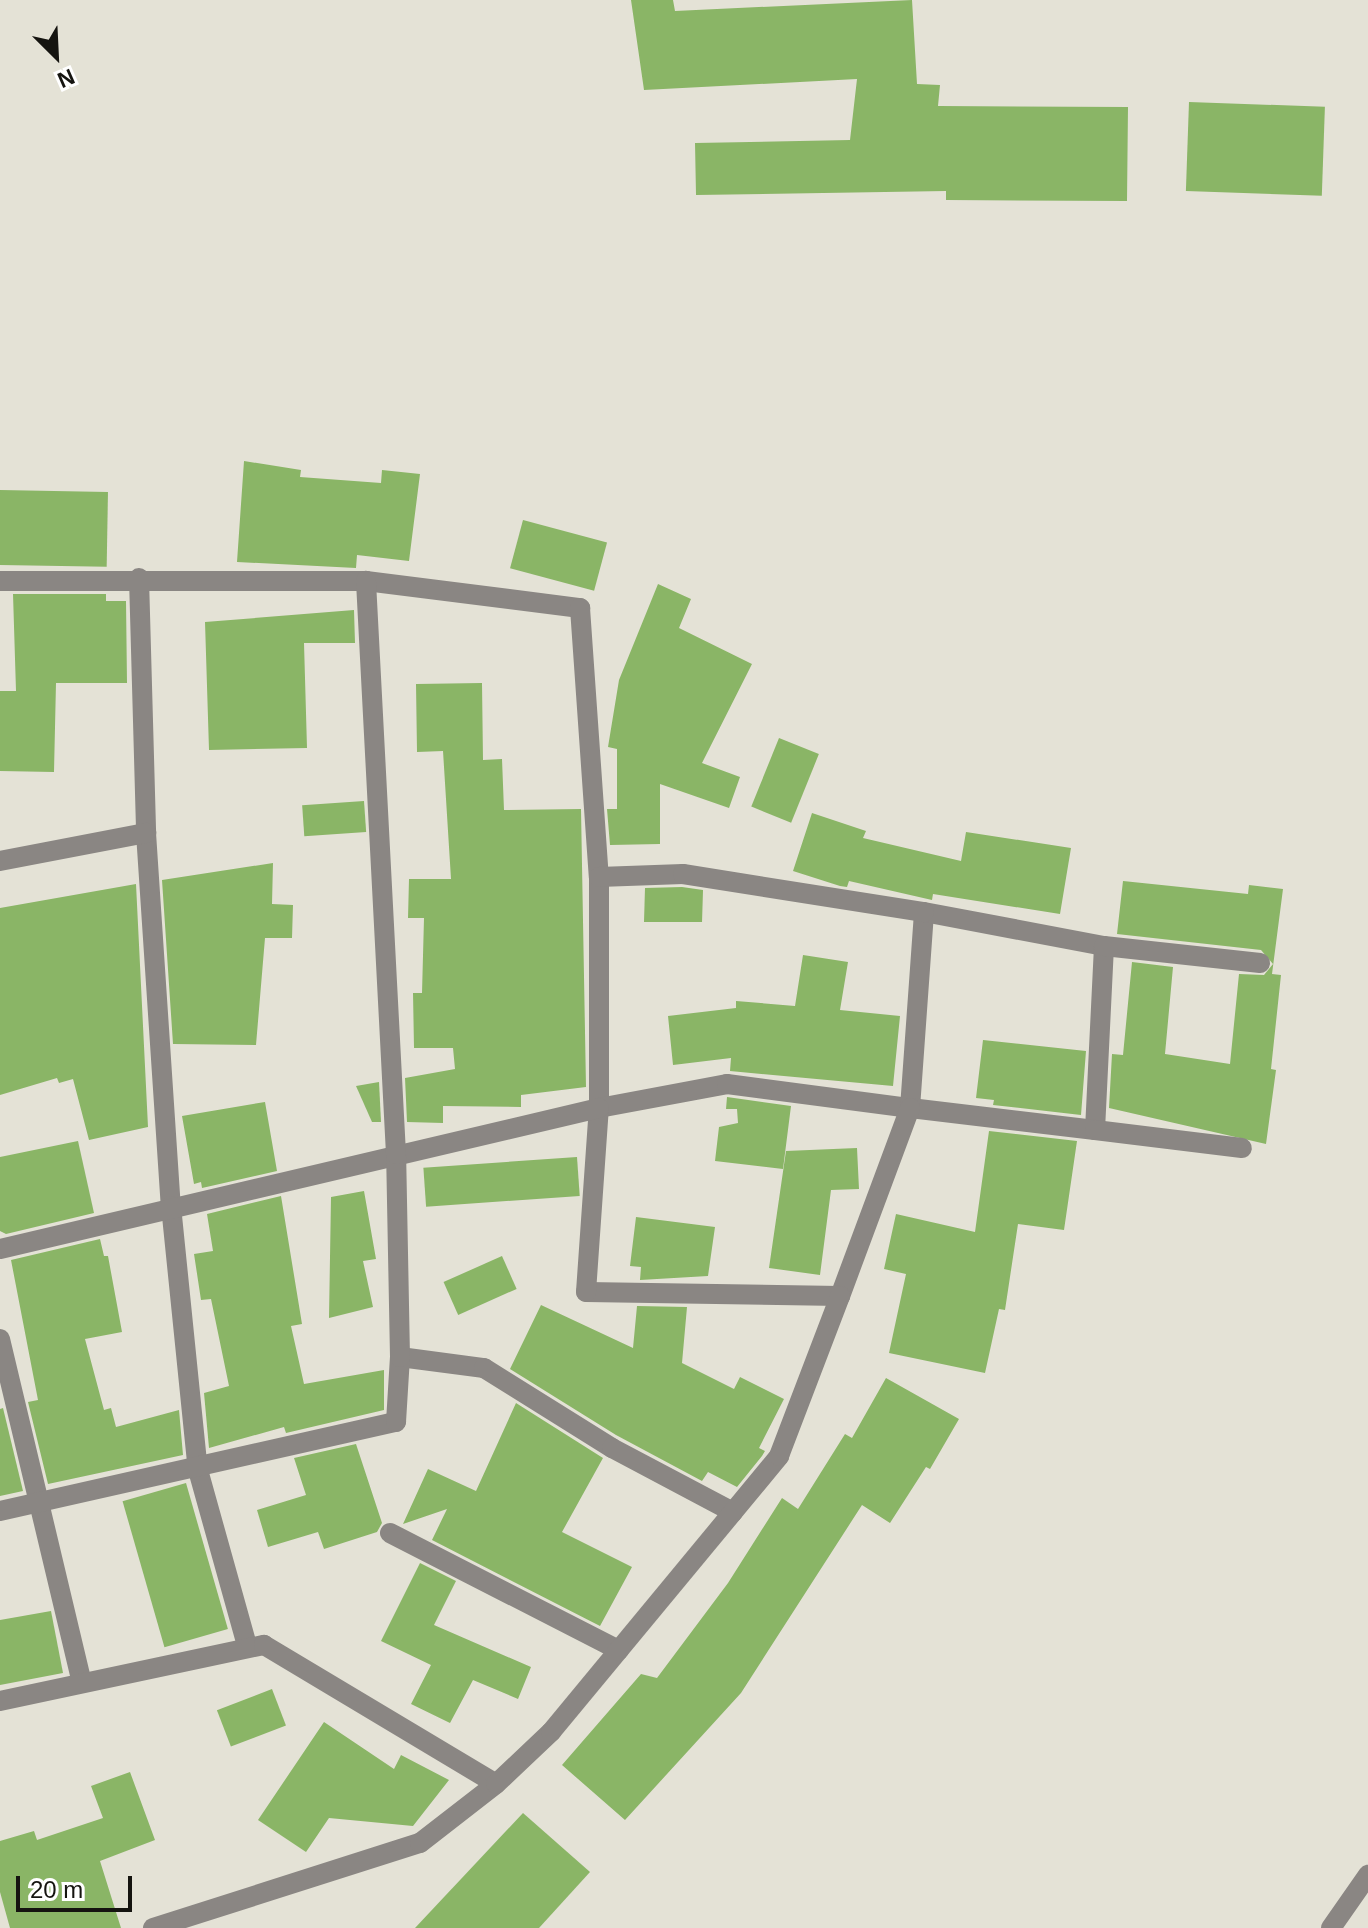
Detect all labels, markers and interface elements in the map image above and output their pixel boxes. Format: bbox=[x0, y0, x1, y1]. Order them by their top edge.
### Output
north arrow bbox=[16, 16, 96, 96]
text: N bbox=[54, 64, 78, 93]
scale bar bbox=[20, 1860, 136, 1910]
text: 20 m bbox=[30, 1876, 83, 1903]

